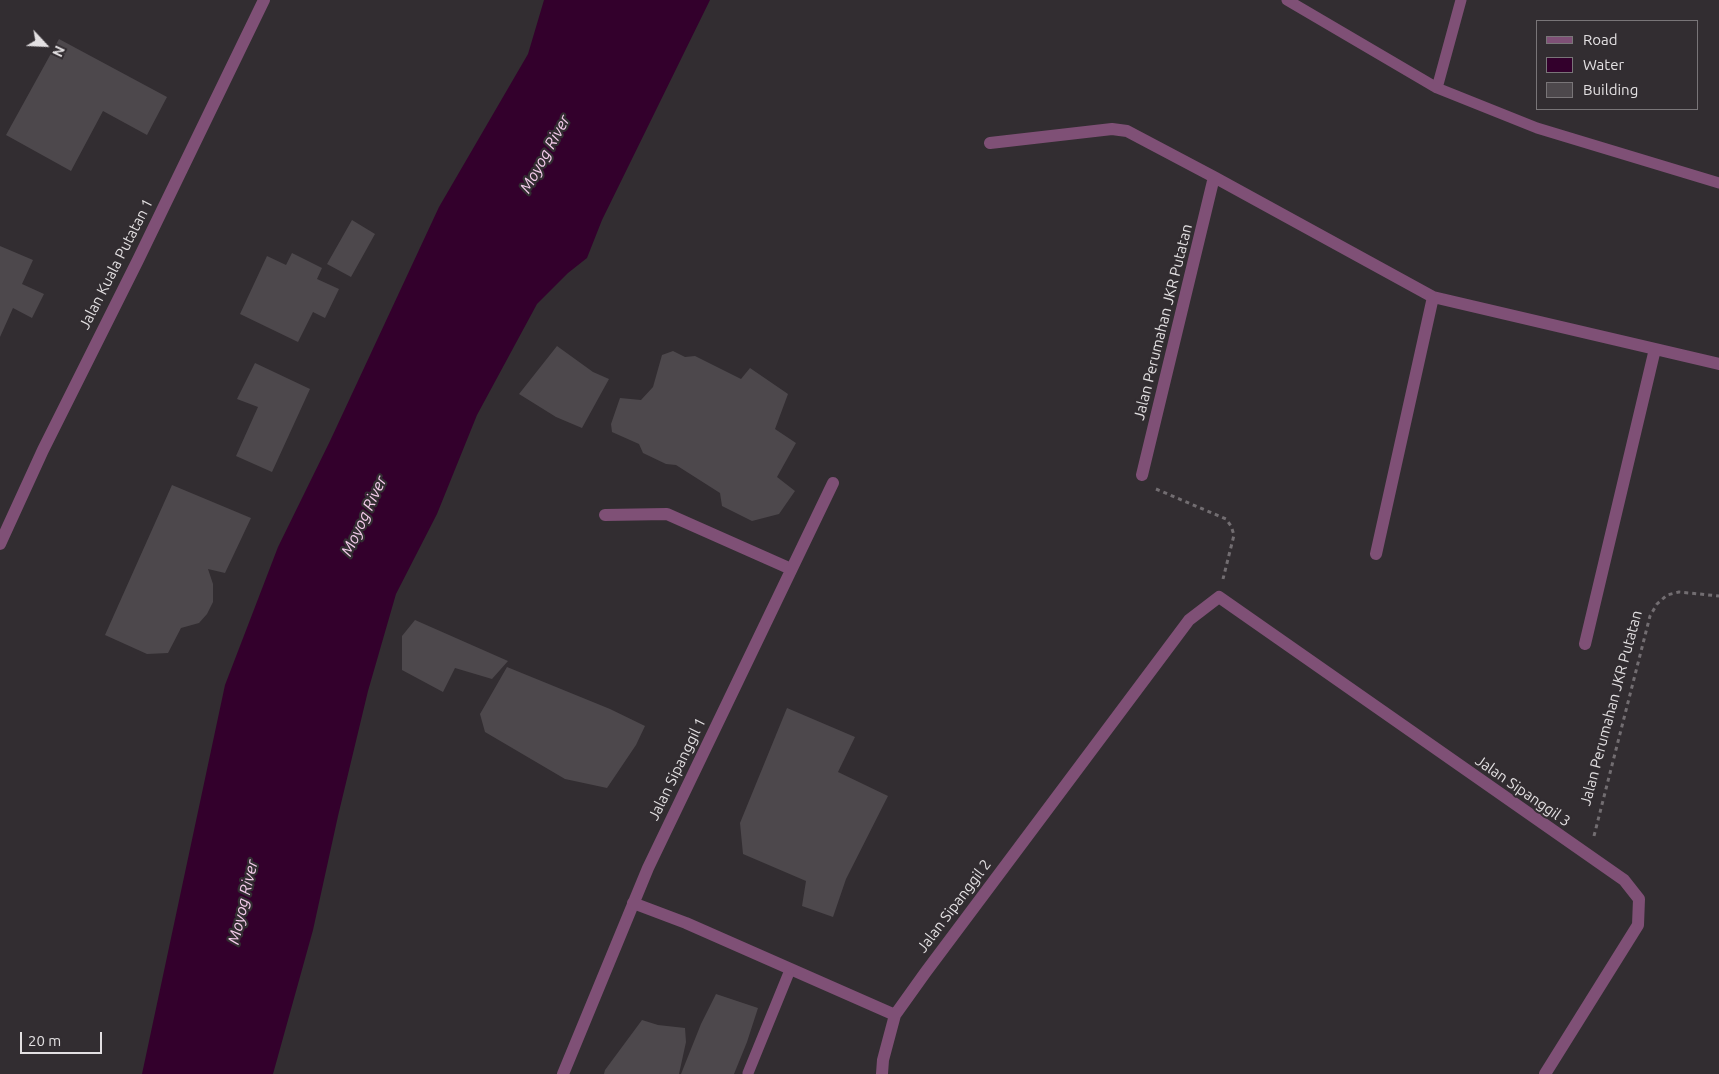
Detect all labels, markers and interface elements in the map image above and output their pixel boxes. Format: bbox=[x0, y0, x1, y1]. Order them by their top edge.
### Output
north arrow bbox=[20, 20, 70, 70]
legend bbox=[1536, 20, 1699, 110]
text: Road bbox=[1583, 31, 1618, 48]
text: N bbox=[49, 43, 68, 59]
text: Water bbox=[1583, 56, 1624, 73]
text: Building bbox=[1583, 81, 1638, 98]
water label: Moyog River bbox=[516, 112, 574, 196]
street label: Jalan Kuala Putatan 1 bbox=[75, 196, 157, 332]
street label: Jalan Perumahan JKR Putatan bbox=[1130, 222, 1196, 422]
water label: Moyog River bbox=[337, 473, 391, 559]
street label: Jalan Perumahan JKR Putatan bbox=[1576, 608, 1646, 808]
street label: Jalan Sipanggil 1 bbox=[644, 715, 710, 823]
street label: Jalan Sipanggil 3 bbox=[1472, 751, 1574, 831]
street label: Jalan Sipanggil 2 bbox=[913, 856, 995, 956]
water label: Moyog River bbox=[224, 858, 262, 946]
scale bar bbox=[22, 1022, 105, 1054]
text: 20 m bbox=[28, 1032, 61, 1049]

